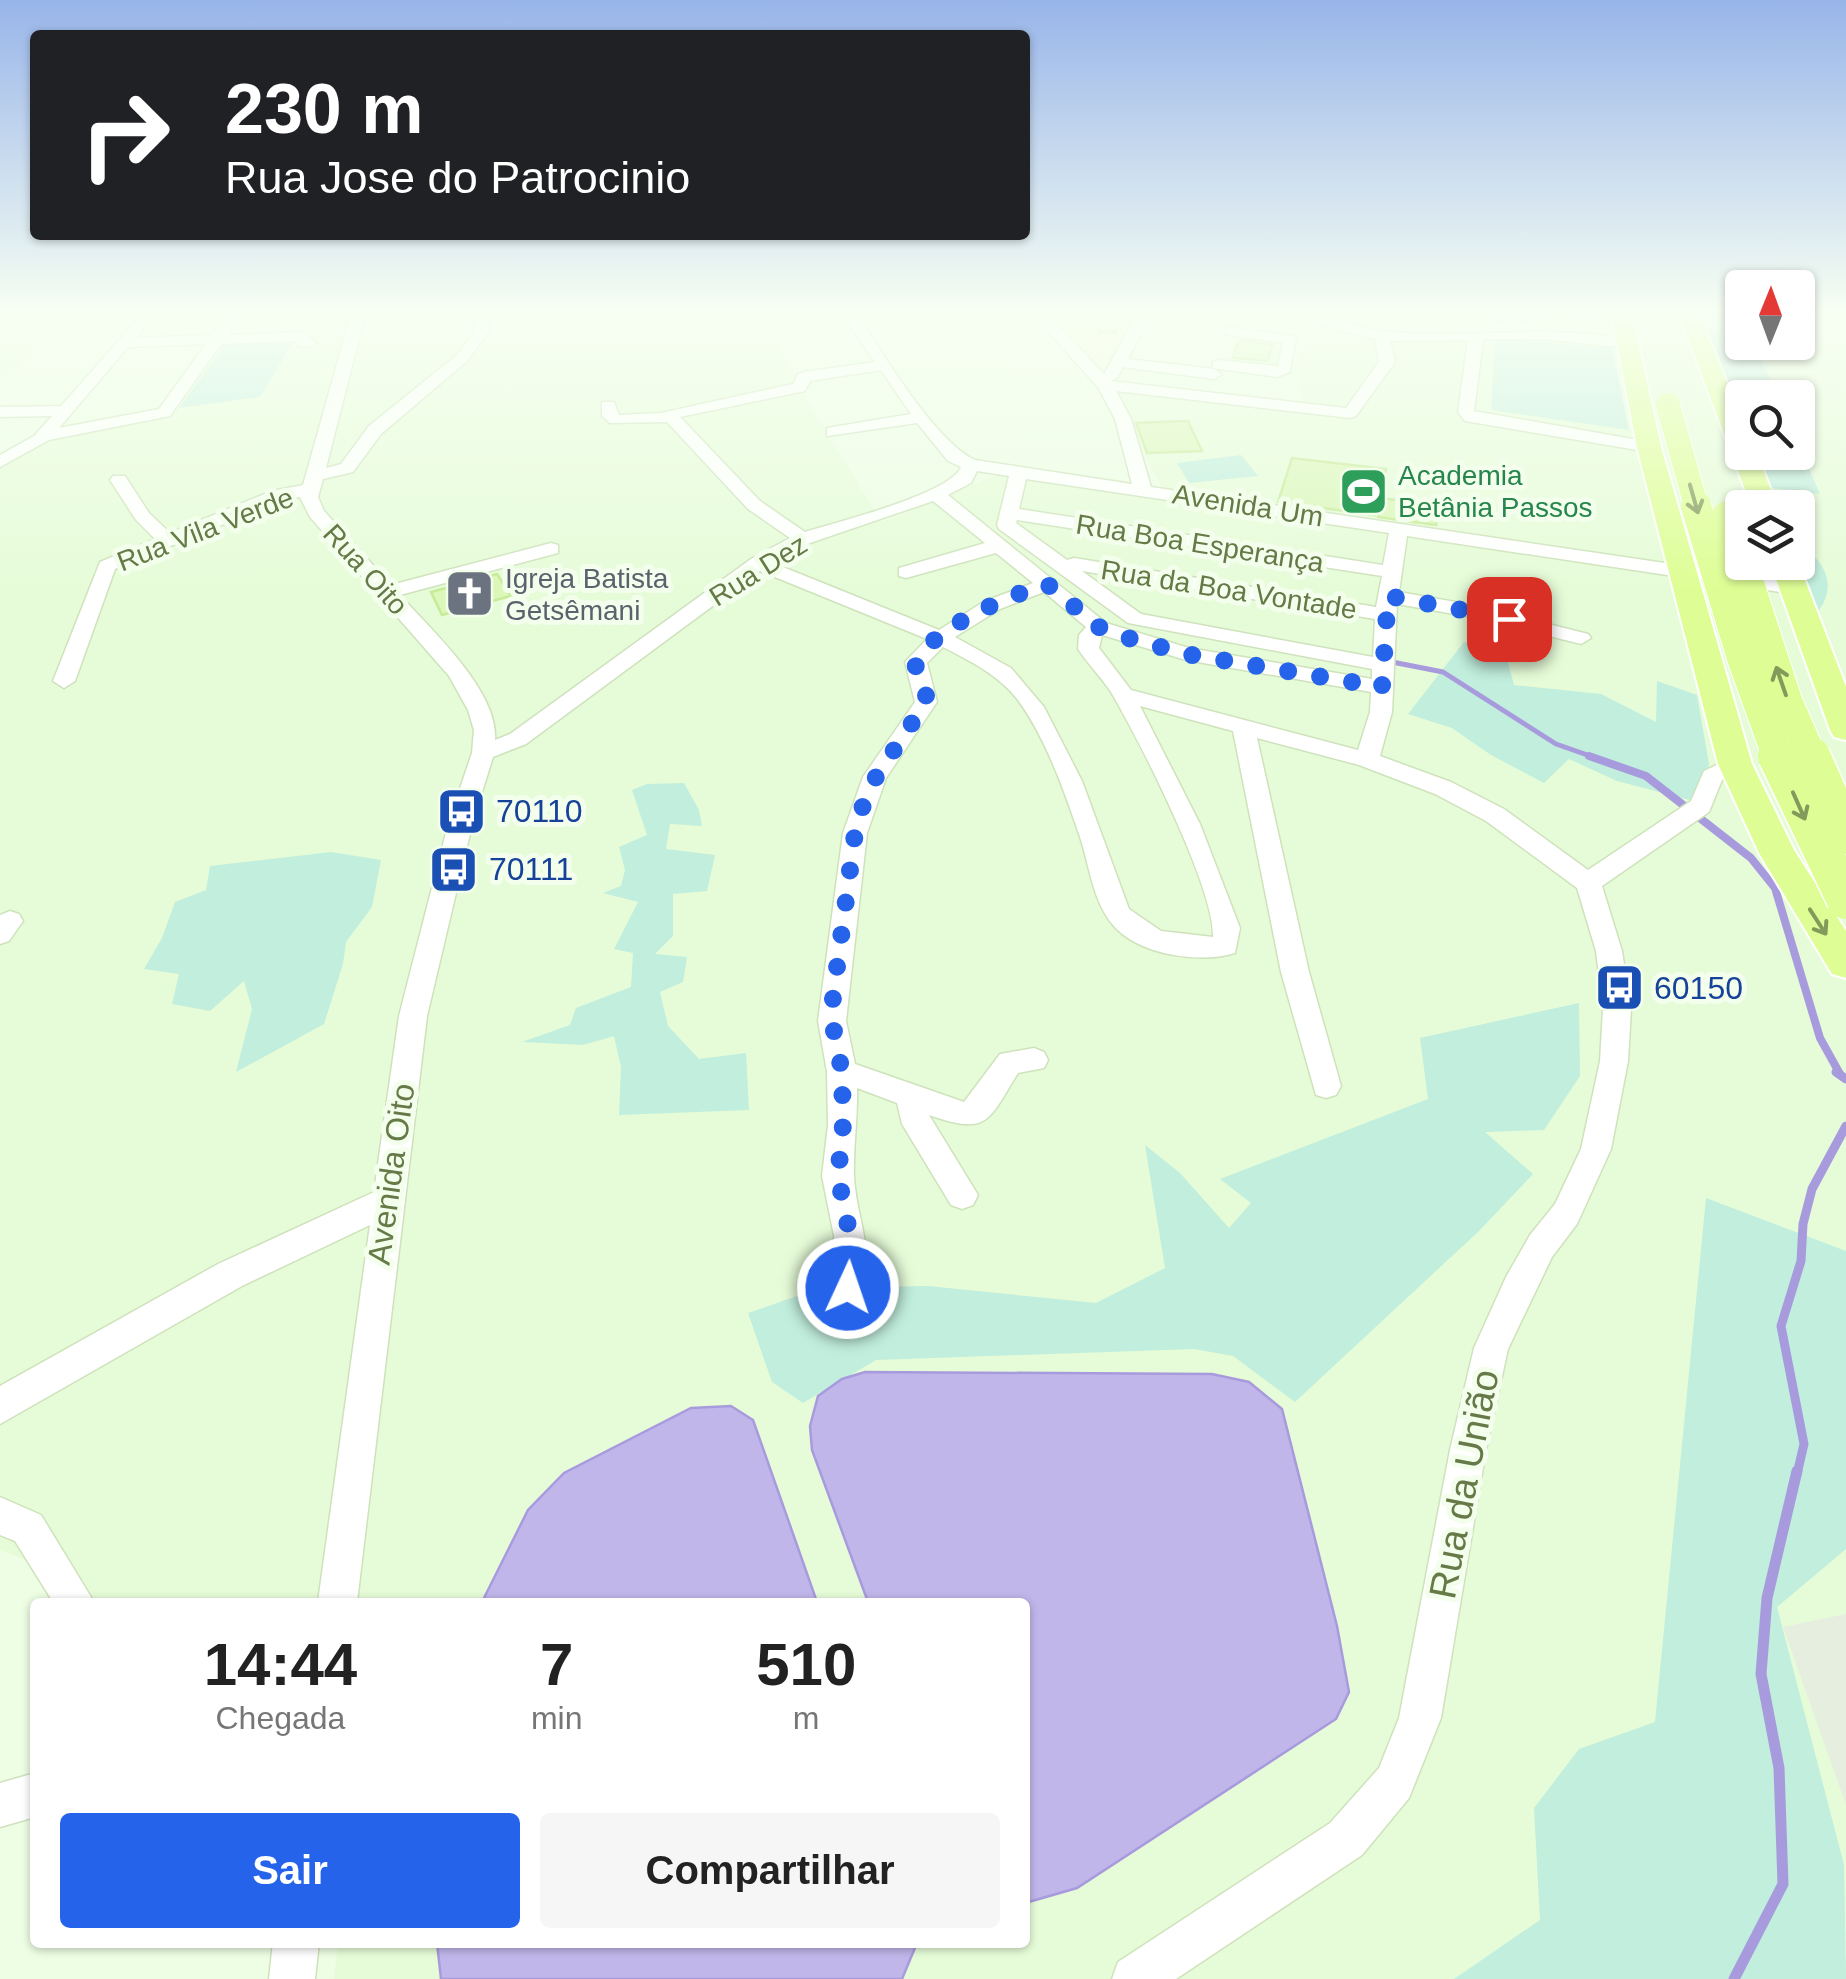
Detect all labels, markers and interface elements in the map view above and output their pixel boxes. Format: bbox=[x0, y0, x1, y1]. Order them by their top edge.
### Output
icon: right bbox=[60, 70, 190, 200]
text: 230 m bbox=[225, 70, 423, 148]
text: Rua Jose do Patrocinio bbox=[225, 152, 690, 203]
north arrow bbox=[1725, 270, 1815, 360]
map controls bbox=[1725, 270, 1815, 580]
button: search bbox=[1725, 380, 1815, 470]
place label: Academia Betânia Passos bbox=[1398, 460, 1593, 523]
sports icon: Academia Betânia Passos bbox=[1337, 465, 1389, 517]
street label: Avenida Um bbox=[1170, 478, 1325, 533]
street label: Rua Vila Verde bbox=[113, 482, 298, 577]
one-way arrow bbox=[1686, 482, 1705, 514]
button: layers bbox=[1725, 490, 1815, 580]
street label: Rua Boa Esperança bbox=[1074, 509, 1327, 578]
street label: Rua Oito bbox=[317, 518, 414, 621]
street label: Rua Dez bbox=[704, 528, 813, 612]
street label: Rua da Boa Vontade bbox=[1099, 554, 1359, 625]
place label: Igreja Batista Getsêmani bbox=[505, 563, 669, 626]
church icon: Igreja Batista Getsêmani bbox=[444, 568, 496, 620]
pin bbox=[1467, 577, 1552, 662]
icon: arrive bbox=[1482, 592, 1537, 647]
one-way arrow bbox=[1770, 666, 1788, 697]
bus stop icon: 70110 bbox=[435, 785, 487, 837]
one-way arrow bbox=[1791, 790, 1809, 821]
place label: 70110 bbox=[496, 793, 583, 829]
bus stop icon: 70111 bbox=[428, 843, 480, 895]
place label: 70111 bbox=[489, 851, 573, 887]
one-way arrow bbox=[1808, 907, 1829, 936]
bus stop icon: 60150 bbox=[1593, 962, 1645, 1014]
place label: 60150 bbox=[1654, 970, 1743, 1006]
street label: Avenida Oito bbox=[360, 1081, 422, 1267]
position arrow bbox=[796, 1236, 900, 1340]
street label: Rua da União bbox=[1421, 1366, 1507, 1602]
text: 14:44 bbox=[204, 1631, 357, 1698]
text: 7 bbox=[540, 1631, 573, 1698]
text: 510 bbox=[756, 1631, 856, 1698]
text: Chegada bbox=[215, 1700, 345, 1736]
text: min bbox=[531, 1700, 582, 1736]
text: m bbox=[793, 1700, 820, 1736]
button: Sair bbox=[60, 1813, 520, 1928]
button: Compartilhar bbox=[540, 1813, 1000, 1928]

